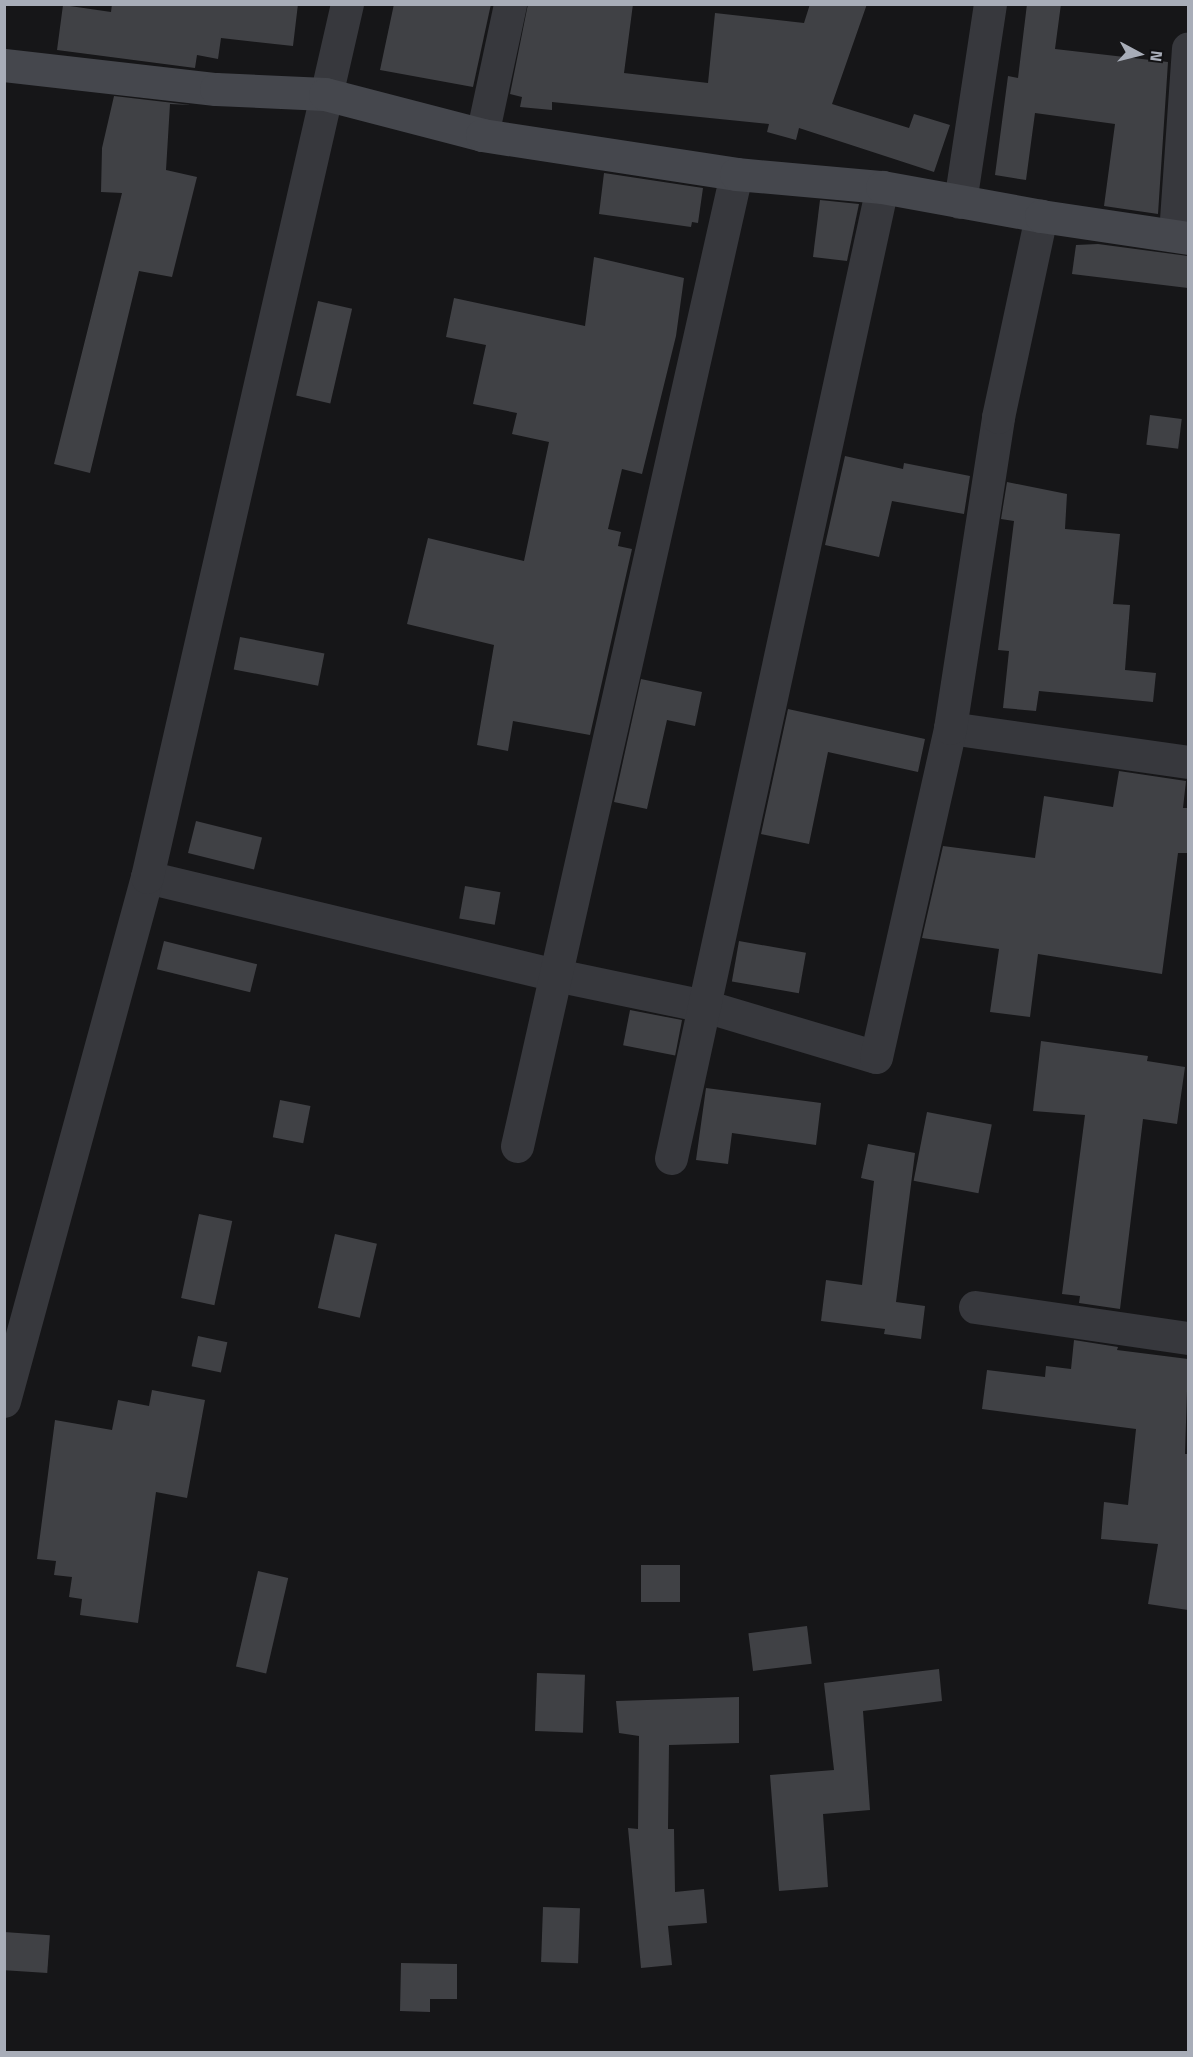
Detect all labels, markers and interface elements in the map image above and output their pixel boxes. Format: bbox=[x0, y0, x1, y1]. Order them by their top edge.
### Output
north arrow bbox=[1109, 24, 1169, 84]
text: N bbox=[1144, 49, 1169, 63]

